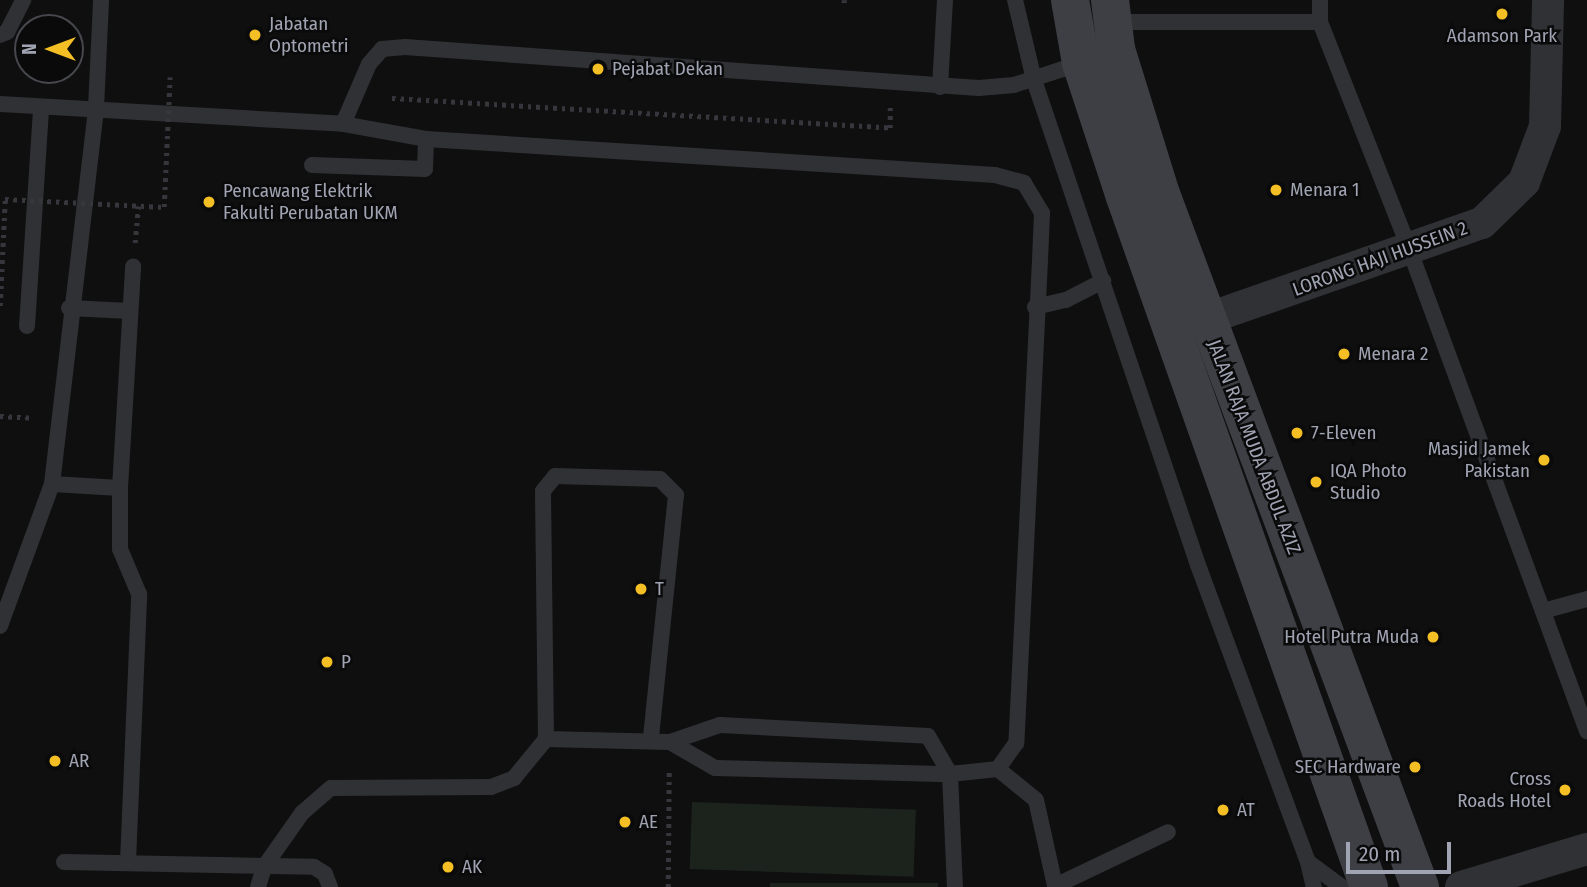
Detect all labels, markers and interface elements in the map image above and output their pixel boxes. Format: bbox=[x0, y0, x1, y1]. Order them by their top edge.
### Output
marker: Adamson Park bbox=[1494, 6, 1510, 22]
place label: Jabatan Optometri bbox=[269, 13, 349, 57]
north arrow bbox=[14, 14, 84, 84]
place label: Adamson Park bbox=[1447, 25, 1557, 47]
marker: Jabatan Optometri bbox=[247, 27, 263, 43]
text: N bbox=[18, 43, 41, 55]
place label: Pejabat Dekan bbox=[612, 58, 723, 80]
marker: Pejabat Dekan bbox=[590, 61, 606, 77]
place label: Menara 1 bbox=[1290, 179, 1359, 201]
place label: Pencawang Elektrik Fakulti Perubatan UKM bbox=[223, 180, 398, 224]
marker: Menara 1 bbox=[1268, 182, 1284, 198]
marker: Pencawang Elektrik Fakulti Perubatan UKM bbox=[201, 194, 217, 210]
street label: LORONG HAJI HUSSEIN 2 bbox=[1290, 217, 1470, 301]
street label: JALAN RAJA MUDA ABDUL AZIZ bbox=[1203, 337, 1305, 557]
place label: Menara 2 bbox=[1358, 343, 1428, 365]
marker: Menara 2 bbox=[1336, 346, 1352, 362]
place label: 7-Eleven bbox=[1311, 422, 1376, 444]
marker: 7-Eleven bbox=[1289, 425, 1305, 441]
place label: Masjid Jamek Pakistan bbox=[1428, 438, 1530, 482]
marker: Masjid Jamek Pakistan bbox=[1536, 452, 1552, 468]
place label: IQA Photo Studio bbox=[1330, 460, 1407, 504]
marker: IQA Photo Studio bbox=[1308, 474, 1324, 490]
place label: T bbox=[655, 578, 664, 600]
marker: T bbox=[633, 581, 649, 597]
place label: Hotel Putra Muda bbox=[1284, 626, 1419, 648]
marker: Hotel Putra Muda bbox=[1425, 629, 1441, 645]
place label: P bbox=[341, 651, 351, 673]
marker: P bbox=[319, 654, 335, 670]
place label: AR bbox=[69, 750, 89, 772]
marker: AR bbox=[47, 753, 63, 769]
place label: SEC Hardware bbox=[1295, 756, 1401, 778]
marker: SEC Hardware bbox=[1407, 759, 1423, 775]
place label: Cross Roads Hotel bbox=[1457, 768, 1551, 812]
marker: Cross Roads Hotel bbox=[1557, 782, 1573, 798]
place label: AT bbox=[1237, 799, 1255, 821]
marker: AT bbox=[1215, 802, 1231, 818]
place label: AE bbox=[639, 811, 658, 833]
marker: AE bbox=[617, 814, 633, 830]
scale bar bbox=[1349, 828, 1454, 872]
text: 20 m bbox=[1359, 841, 1400, 867]
place label: AK bbox=[462, 856, 482, 878]
marker: AK bbox=[440, 859, 456, 875]

